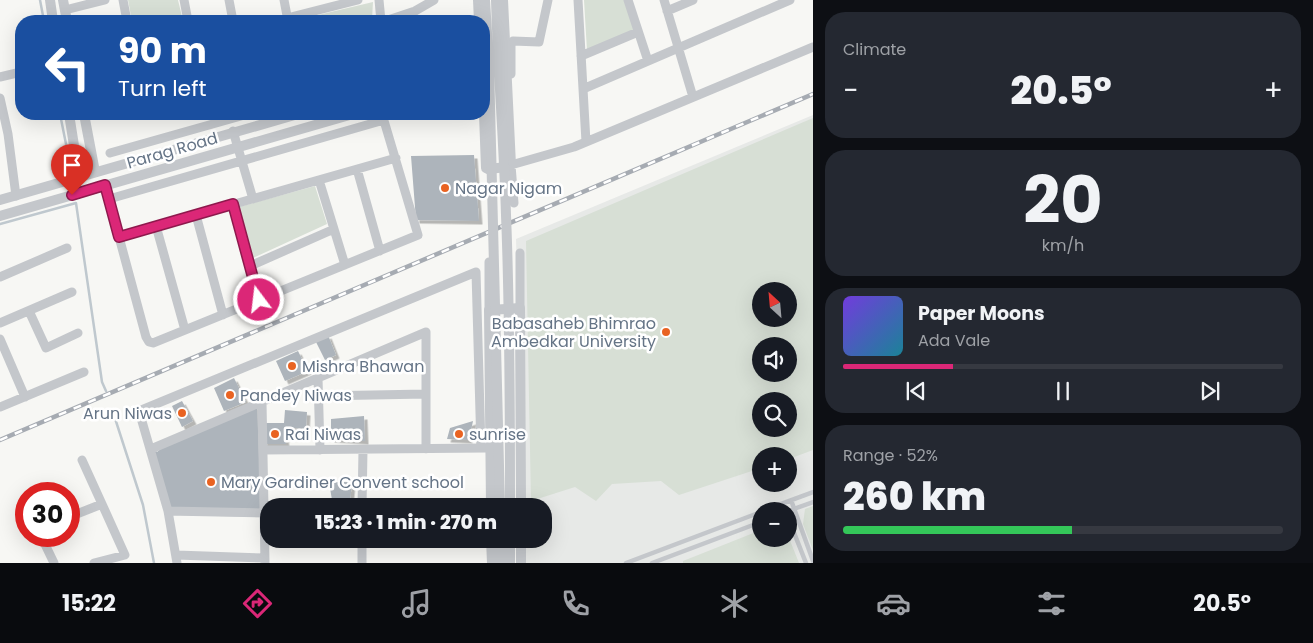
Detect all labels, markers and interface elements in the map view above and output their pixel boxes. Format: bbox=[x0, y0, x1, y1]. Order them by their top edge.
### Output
text: 90 m bbox=[118, 26, 207, 75]
icon: left bbox=[35, 35, 100, 100]
text: Climate bbox=[843, 38, 906, 61]
text: 20.5° bbox=[1011, 64, 1112, 117]
text: − bbox=[843, 71, 858, 110]
text: + bbox=[1264, 71, 1283, 110]
text: Turn left bbox=[118, 73, 206, 104]
street label: Parag Road bbox=[124, 127, 220, 174]
pin bbox=[51, 144, 93, 195]
icon: arrive bbox=[58, 151, 86, 179]
text: 20 bbox=[1023, 155, 1103, 246]
place label: Nagar Nigam bbox=[455, 177, 562, 200]
marker: Nagar Nigam bbox=[439, 182, 451, 194]
text: km/h bbox=[1042, 234, 1084, 257]
position arrow bbox=[232, 273, 284, 325]
north arrow bbox=[752, 282, 798, 328]
map controls bbox=[752, 282, 797, 547]
text: Paper Moons bbox=[918, 300, 1045, 327]
place label: Babasaheb Bhimrao Ambedkar University bbox=[491, 312, 656, 353]
marker: Babasaheb Bhimrao Ambedkar University bbox=[660, 326, 672, 338]
text: Ada Vale bbox=[918, 329, 990, 352]
button: sound bbox=[752, 337, 797, 382]
place label: Mishra Bhawan bbox=[302, 355, 424, 378]
marker: Mishra Bhawan bbox=[286, 360, 298, 372]
icon: previous bbox=[902, 377, 930, 405]
icon: pause bbox=[1049, 377, 1077, 405]
icon: next bbox=[1196, 377, 1224, 405]
place label: Pandey Niwas bbox=[240, 384, 352, 407]
marker: Pandey Niwas bbox=[224, 389, 236, 401]
button: search bbox=[752, 392, 797, 437]
place label: Arun Niwas bbox=[83, 402, 172, 425]
marker: Arun Niwas bbox=[176, 407, 188, 419]
place label: Rai Niwas bbox=[285, 423, 361, 446]
place label: sunrise bbox=[469, 423, 526, 446]
marker: Rai Niwas bbox=[269, 428, 281, 440]
marker: sunrise bbox=[453, 428, 465, 440]
text: Range · 52% bbox=[843, 444, 938, 467]
button: + bbox=[752, 447, 797, 492]
text: 260 km bbox=[843, 470, 986, 523]
place label: Mary Gardiner Convent school bbox=[221, 471, 464, 494]
marker: Mary Gardiner Convent school bbox=[205, 476, 217, 488]
speed limit sign: 30 bbox=[15, 482, 80, 547]
button: − bbox=[752, 502, 797, 547]
text: 15:23 · 1 min · 270 m bbox=[315, 509, 497, 536]
icon: directions bbox=[240, 586, 275, 621]
icon: music bbox=[399, 586, 434, 621]
icon: phone bbox=[558, 586, 593, 621]
icon: climate bbox=[717, 586, 752, 621]
icon: car bbox=[876, 586, 911, 621]
icon: filters bbox=[1034, 586, 1069, 621]
text: 15:22 bbox=[62, 588, 116, 619]
text: 20.5° bbox=[1193, 588, 1251, 619]

